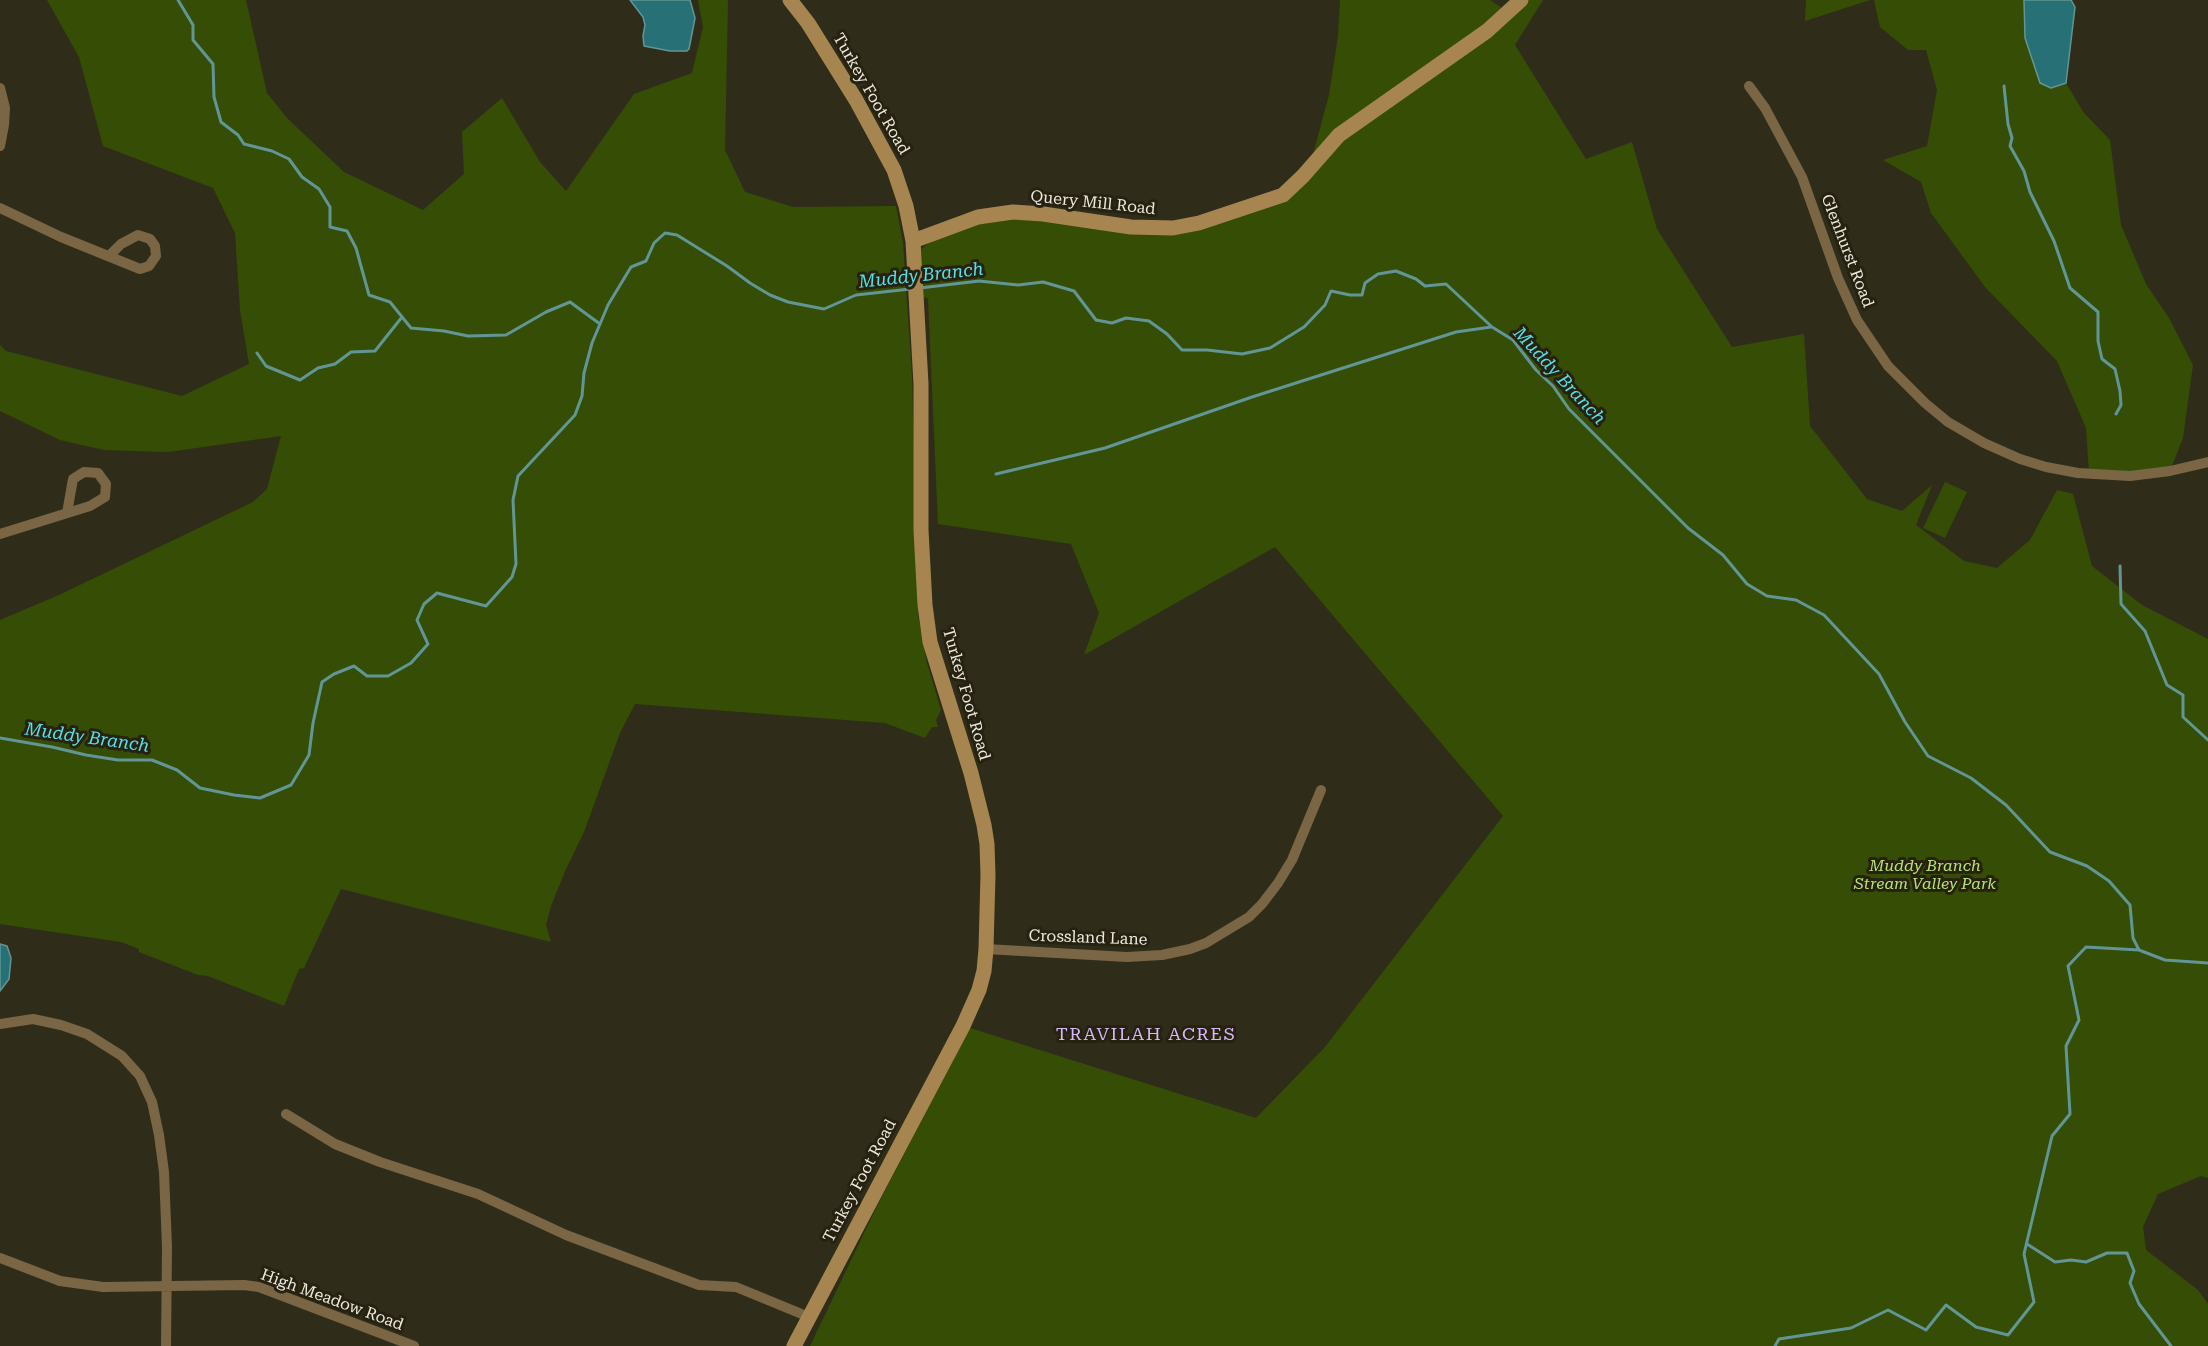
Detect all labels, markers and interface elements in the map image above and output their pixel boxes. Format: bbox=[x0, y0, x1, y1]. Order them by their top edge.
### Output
street label: Turkey Foot Road bbox=[828, 30, 914, 158]
street label: Query Mill Road bbox=[1030, 187, 1156, 219]
street label: Glenhurst Road bbox=[1817, 192, 1877, 310]
water label: Muddy Branch bbox=[858, 259, 984, 293]
water label: Muddy Branch bbox=[1508, 323, 1610, 429]
street label: Turkey Foot Road bbox=[938, 626, 994, 762]
water label: Muddy Branch bbox=[23, 719, 151, 757]
park label: Muddy Branch Stream Valley Park bbox=[1854, 856, 1996, 894]
street label: Crossland Lane bbox=[1028, 926, 1148, 950]
district label: TRAVILAH ACRES bbox=[1056, 1024, 1236, 1046]
street label: Turkey Foot Road bbox=[819, 1116, 901, 1246]
street label: High Meadow Road bbox=[258, 1265, 406, 1335]

